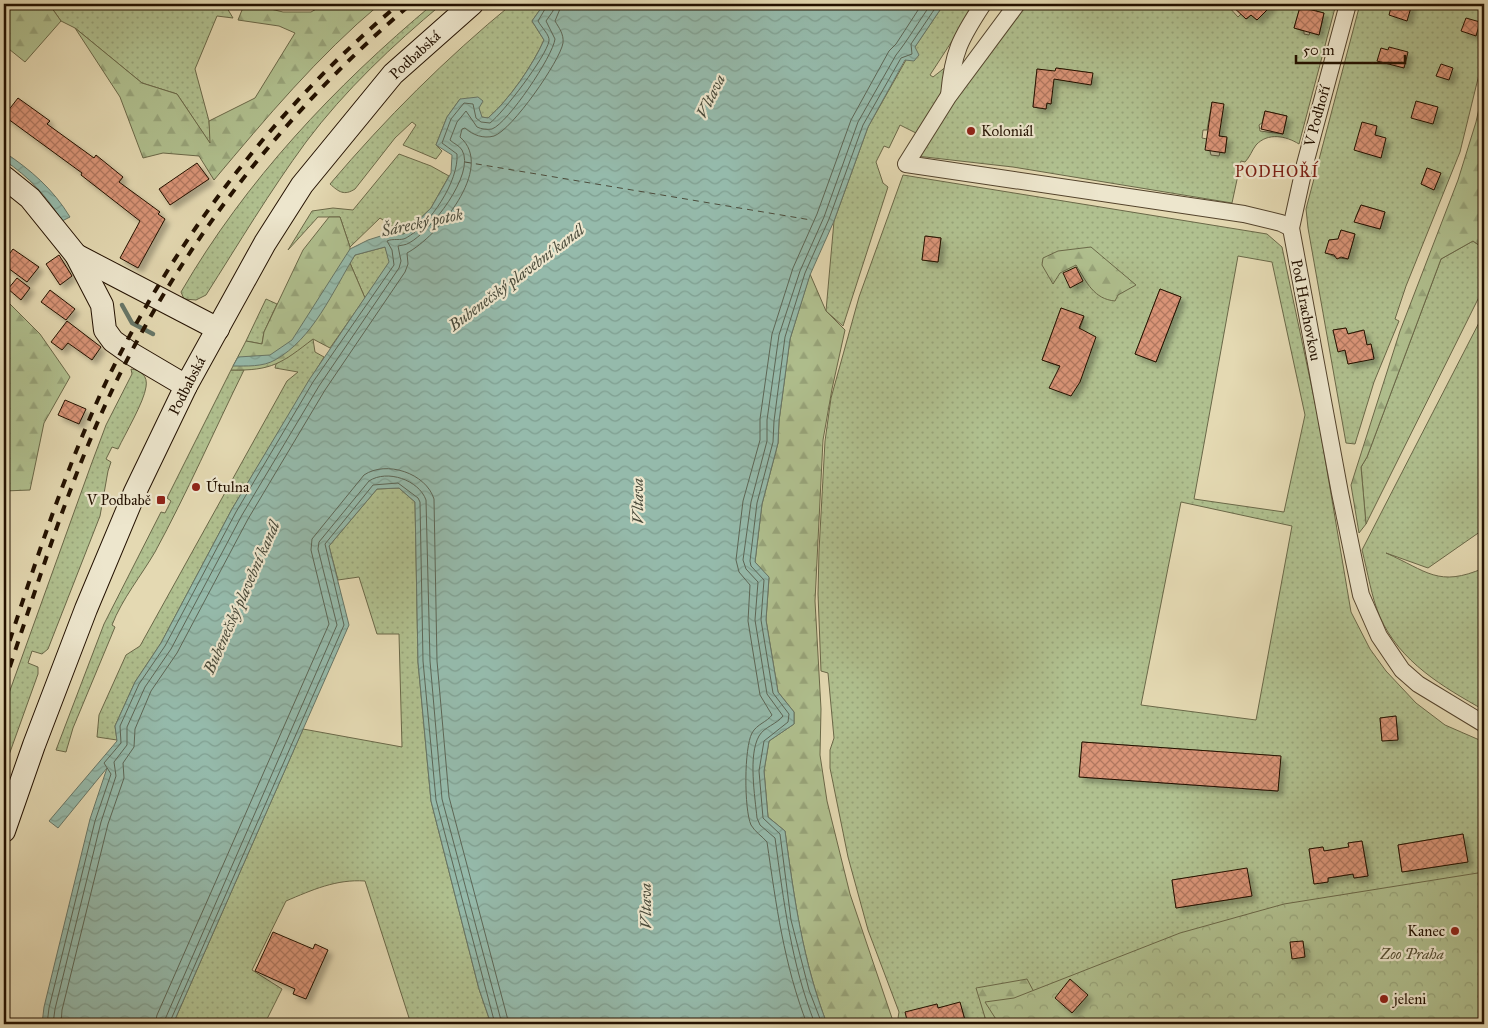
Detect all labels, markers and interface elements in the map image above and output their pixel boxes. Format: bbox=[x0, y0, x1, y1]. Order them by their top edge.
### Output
street label: Podbabská bbox=[386, 26, 445, 83]
scale bar bbox=[1296, 32, 1404, 64]
text: 50 m bbox=[1303, 41, 1335, 59]
water label: Vltava bbox=[692, 71, 729, 121]
street label: V Podhoří bbox=[1300, 83, 1334, 150]
place label: Koloniál bbox=[981, 122, 1034, 140]
marker: Koloniál bbox=[965, 125, 977, 137]
district label: PODHOŘÍ bbox=[1235, 160, 1319, 181]
water label: Šárecký potok bbox=[378, 203, 465, 242]
water label: Bubenečský plavební kanál bbox=[444, 219, 590, 336]
street label: Pod Hrachovkou bbox=[1287, 258, 1325, 362]
street label: Podbabská bbox=[165, 353, 210, 418]
place label: Útulna bbox=[206, 477, 250, 496]
water label: Vltava bbox=[628, 477, 647, 524]
marker: Útulna bbox=[190, 481, 202, 493]
place label: V Podbabě bbox=[86, 491, 151, 509]
marker: V Podbabě bbox=[155, 494, 167, 506]
water label: Bubenečský plavební kanál bbox=[199, 516, 285, 678]
water label: Vltava bbox=[636, 882, 655, 929]
place label: Kanec bbox=[1407, 922, 1445, 940]
marker: Kanec bbox=[1449, 925, 1461, 937]
park label: Zoo Praha bbox=[1379, 945, 1444, 963]
place label: jeleni bbox=[1392, 990, 1426, 1008]
marker: jeleni bbox=[1378, 993, 1390, 1005]

